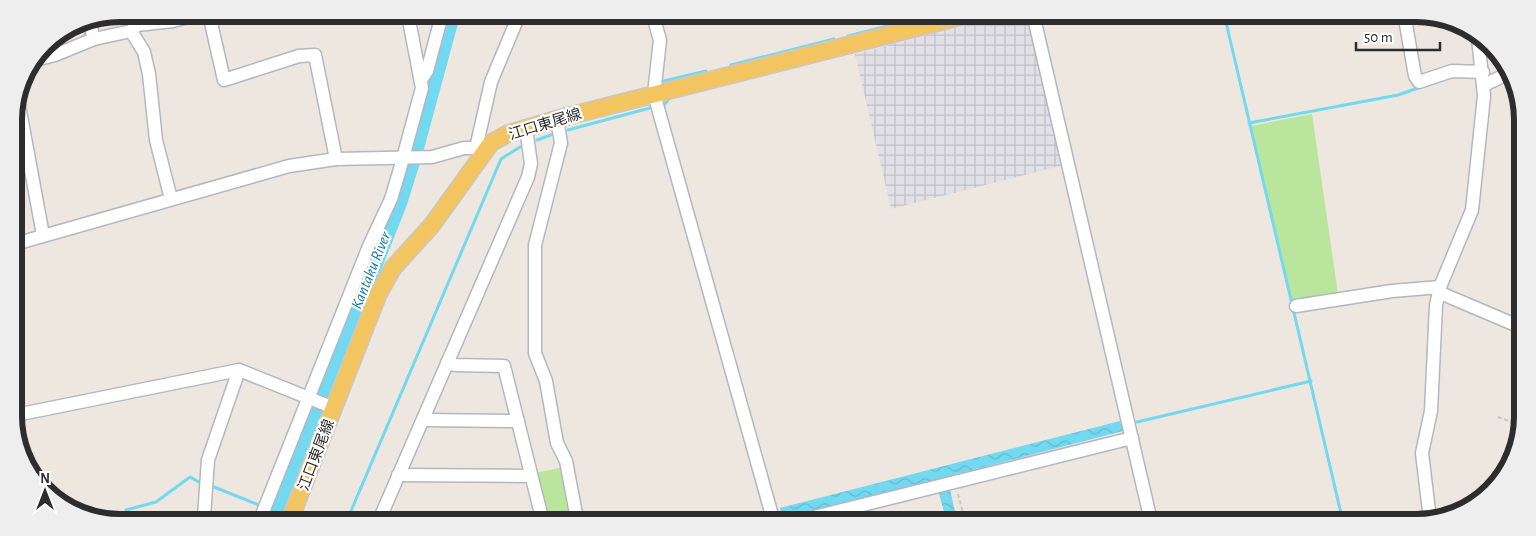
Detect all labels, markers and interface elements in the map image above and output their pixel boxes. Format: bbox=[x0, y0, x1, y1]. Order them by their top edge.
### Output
scale bar bbox=[1356, 20, 1440, 52]
text: 50 m bbox=[1364, 30, 1393, 45]
street label: 江口東尾線 bbox=[507, 105, 583, 143]
water label: Kantaku River bbox=[348, 229, 394, 311]
street label: 江口東尾線 bbox=[295, 417, 337, 493]
north arrow bbox=[20, 466, 70, 516]
text: N bbox=[40, 472, 50, 486]

